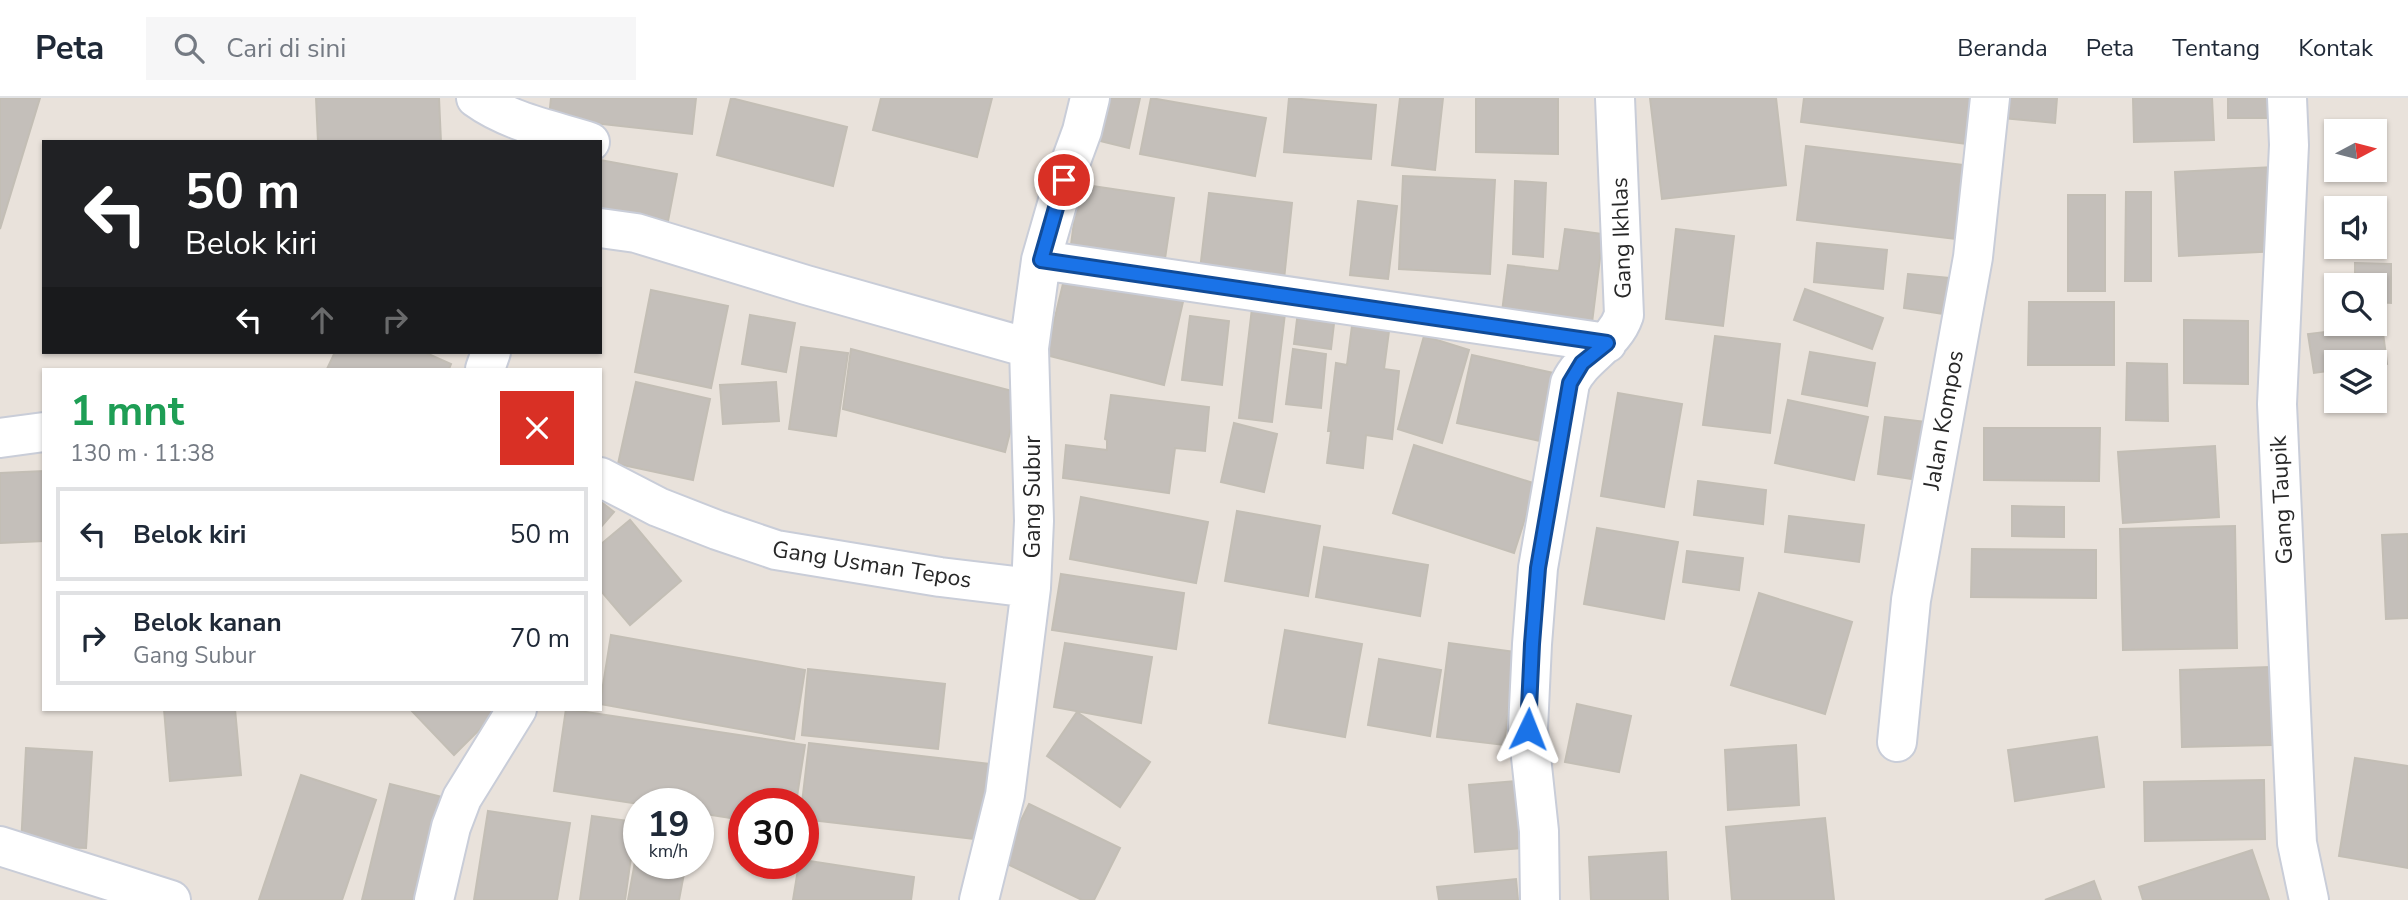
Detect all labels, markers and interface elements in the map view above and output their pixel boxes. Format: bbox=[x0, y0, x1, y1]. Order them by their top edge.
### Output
search box bbox=[146, 17, 636, 80]
text: Peta bbox=[35, 26, 104, 71]
icon: search bbox=[170, 29, 208, 67]
text: Cari di sini bbox=[226, 31, 346, 66]
text: Beranda bbox=[1957, 32, 2048, 64]
text: Peta bbox=[2086, 32, 2134, 64]
text: Tentang bbox=[2172, 32, 2260, 64]
text: Kontak bbox=[2298, 32, 2373, 64]
north arrow bbox=[2324, 119, 2387, 182]
map controls bbox=[2324, 119, 2387, 413]
pin bbox=[1034, 150, 1094, 210]
text: 50 m bbox=[185, 158, 300, 225]
icon: arrive bbox=[1045, 161, 1083, 199]
icon: left bbox=[70, 168, 161, 259]
street label: Gang Ikhlas bbox=[1604, 177, 1639, 299]
button: sound bbox=[2324, 196, 2387, 259]
text: Belok kiri bbox=[185, 222, 317, 265]
button: search bbox=[2324, 273, 2387, 336]
icon: left bbox=[230, 301, 268, 339]
icon: ahead bbox=[303, 301, 341, 339]
icon: right bbox=[376, 301, 414, 339]
street label: Jalan Kompos bbox=[1916, 348, 1971, 493]
button: layers bbox=[2324, 350, 2387, 413]
text: 1 mnt bbox=[70, 383, 184, 440]
button: close bbox=[500, 391, 574, 465]
street label: Gang Taupik bbox=[2263, 434, 2300, 565]
street label: Gang Subur bbox=[1017, 435, 1048, 558]
text: 130 m · 11:38 bbox=[70, 438, 215, 469]
icon: left bbox=[74, 515, 112, 553]
text: Belok kiri bbox=[133, 517, 246, 552]
text: 50 m bbox=[510, 517, 570, 552]
street label: Gang Usman Tepos bbox=[770, 533, 974, 596]
text: Belok kanan bbox=[133, 605, 282, 640]
icon: right bbox=[74, 619, 112, 657]
text: 70 m bbox=[510, 621, 570, 656]
text: Gang Subur bbox=[133, 640, 256, 671]
position arrow bbox=[1491, 692, 1565, 766]
speed limit sign: 30 bbox=[728, 788, 819, 879]
text: 19 bbox=[647, 801, 690, 848]
text: km/h bbox=[649, 839, 688, 863]

